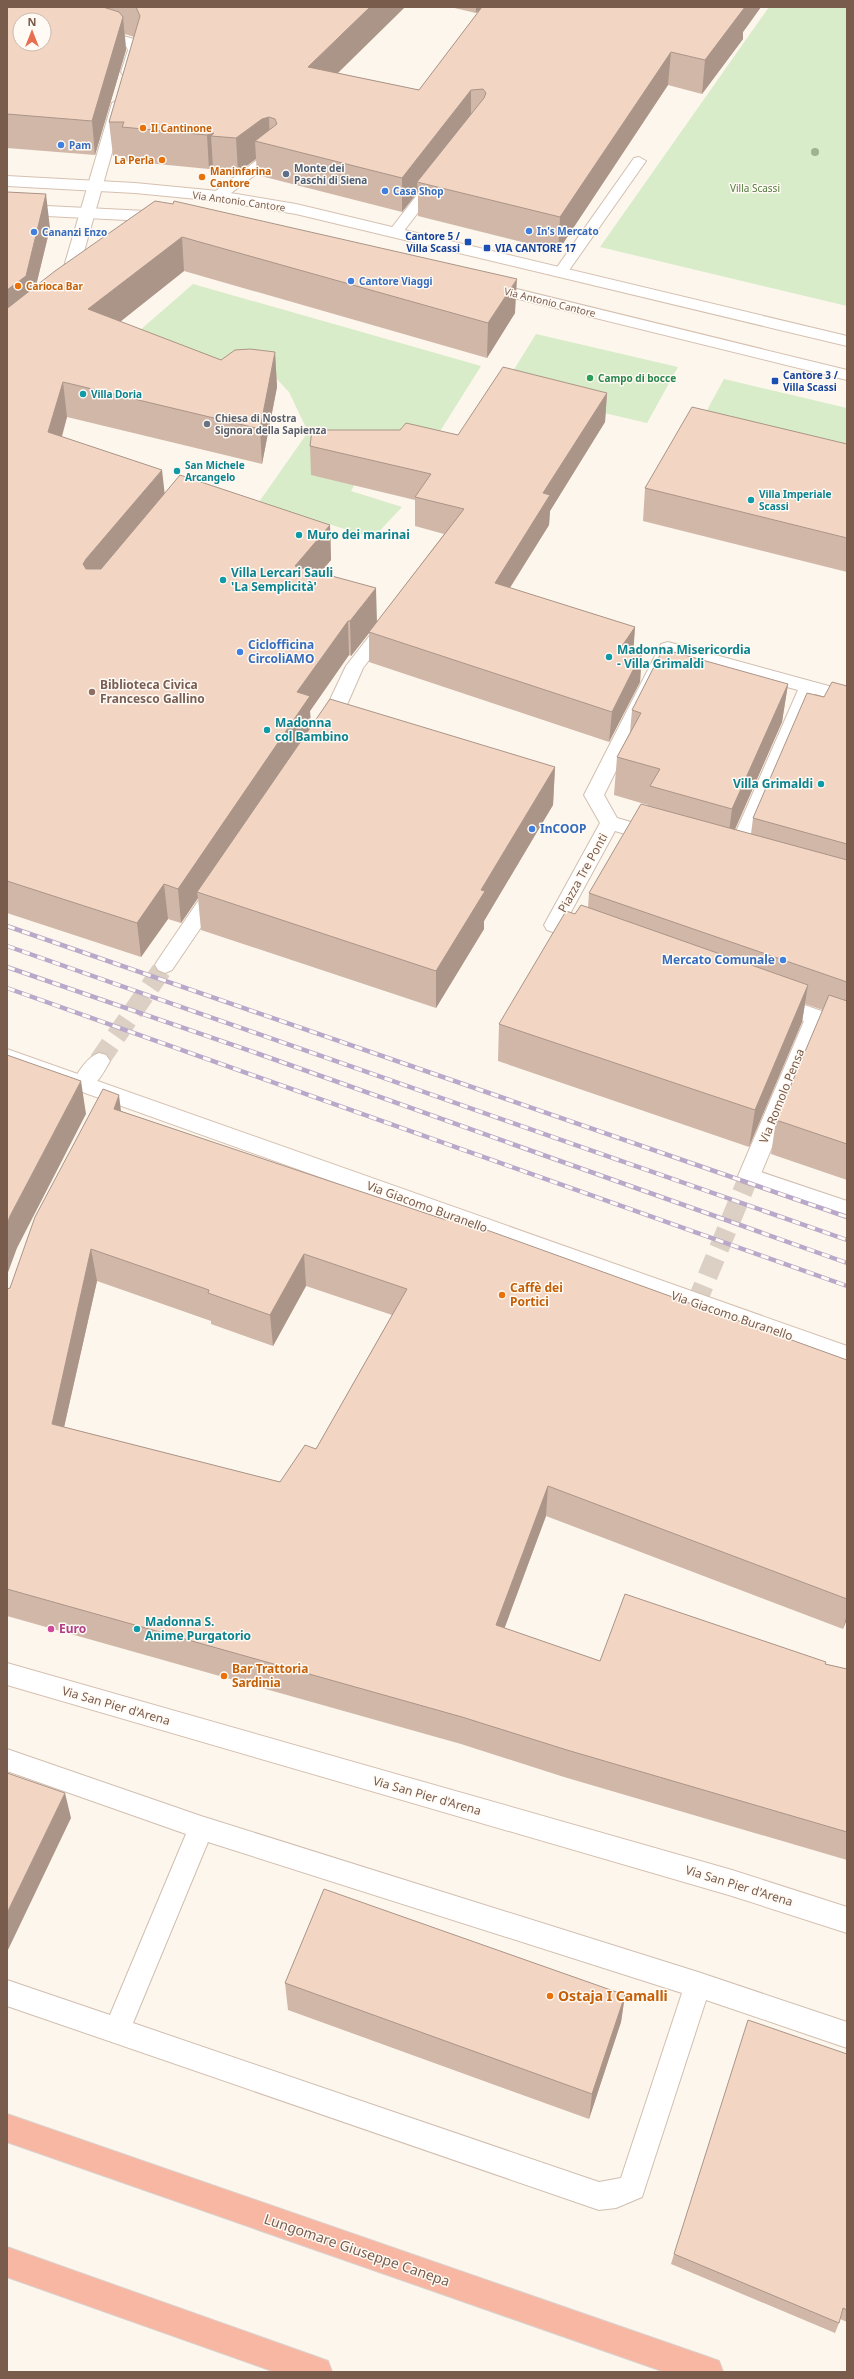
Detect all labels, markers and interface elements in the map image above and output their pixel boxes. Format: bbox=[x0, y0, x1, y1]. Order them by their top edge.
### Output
north arrow bbox=[12, 12, 52, 52]
text: N bbox=[28, 14, 36, 29]
place label: Il Cantinone bbox=[151, 121, 212, 135]
marker: Il Cantinone bbox=[138, 123, 148, 133]
place label: Pam bbox=[69, 138, 91, 152]
marker: Pam bbox=[56, 140, 66, 150]
place label: La Perla bbox=[114, 153, 154, 167]
marker: La Perla bbox=[157, 155, 167, 165]
place label: Monte dei Paschi di Siena bbox=[294, 161, 367, 187]
place label: Maninfarina Cantore bbox=[210, 164, 271, 190]
marker: Monte dei Paschi di Siena bbox=[281, 169, 291, 179]
marker: Maninfarina Cantore bbox=[197, 172, 207, 182]
park label: Villa Scassi bbox=[730, 181, 780, 195]
place label: Casa Shop bbox=[393, 184, 444, 198]
marker: Casa Shop bbox=[380, 186, 390, 196]
street label: Via Antonio Cantore bbox=[192, 188, 287, 215]
place label: In's Mercato bbox=[537, 224, 599, 238]
place label: Cananzi Enzo bbox=[42, 225, 107, 239]
marker: In's Mercato bbox=[524, 226, 534, 236]
marker: Cananzi Enzo bbox=[29, 227, 39, 237]
place label: Cantore 5 / Villa Scassi bbox=[405, 229, 461, 255]
marker: Cantore 5 / Villa Scassi bbox=[463, 237, 473, 247]
place label: VIA CANTORE 17 bbox=[495, 241, 576, 255]
marker: VIA CANTORE 17 bbox=[482, 243, 492, 253]
place label: Cantore Viaggi bbox=[359, 274, 432, 288]
marker: Cantore Viaggi bbox=[346, 276, 356, 286]
place label: Carioca Bar bbox=[26, 279, 84, 293]
marker: Carioca Bar bbox=[13, 281, 23, 291]
street label: Via Antonio Cantore bbox=[503, 284, 598, 320]
place label: Cantore 3 / Villa Scassi bbox=[783, 368, 839, 394]
place label: Campo di bocce bbox=[598, 371, 676, 385]
marker: Campo di bocce bbox=[585, 373, 595, 383]
marker: Cantore 3 / Villa Scassi bbox=[770, 376, 780, 386]
place label: Villa Doria bbox=[91, 387, 142, 401]
marker: Villa Doria bbox=[78, 389, 88, 399]
place label: Chiesa di Nostra Signora della Sapienza bbox=[215, 411, 326, 437]
marker: Chiesa di Nostra Signora della Sapienza bbox=[202, 419, 212, 429]
place label: San Michele Arcangelo bbox=[185, 458, 245, 484]
marker: San Michele Arcangelo bbox=[172, 466, 182, 476]
place label: Villa Imperiale Scassi bbox=[759, 487, 831, 513]
marker: Villa Imperiale Scassi bbox=[746, 495, 756, 505]
place label: Muro dei marinai bbox=[307, 526, 410, 543]
marker: Muro dei marinai bbox=[294, 530, 304, 540]
place label: Villa Lercari Sauli 'La Semplicità' bbox=[231, 564, 333, 595]
marker: Villa Lercari Sauli 'La Semplicità' bbox=[218, 575, 228, 585]
place label: Ciclofficina CircoliAMO bbox=[248, 636, 314, 667]
place label: Madonna Misericordia - Villa Grimaldi bbox=[617, 641, 751, 672]
marker: Ciclofficina CircoliAMO bbox=[235, 647, 245, 657]
marker: Madonna Misericordia - Villa Grimaldi bbox=[604, 652, 614, 662]
place label: Biblioteca Civica Francesco Gallino bbox=[100, 676, 205, 707]
marker: Biblioteca Civica Francesco Gallino bbox=[87, 687, 97, 697]
place label: Madonna col Bambino bbox=[275, 714, 349, 745]
marker: Madonna col Bambino bbox=[262, 725, 272, 735]
place label: Villa Grimaldi bbox=[733, 775, 813, 792]
marker: Villa Grimaldi bbox=[816, 779, 826, 789]
place label: InCOOP bbox=[540, 820, 586, 837]
marker: InCOOP bbox=[527, 824, 537, 834]
street label: Piazza Tre Ponti bbox=[554, 830, 611, 915]
place label: Mercato Comunale bbox=[662, 951, 775, 968]
marker: Mercato Comunale bbox=[778, 955, 788, 965]
street label: Via Romolo Pensa bbox=[755, 1046, 808, 1146]
street label: Via Giacomo Buranello bbox=[364, 1177, 490, 1236]
place label: Caffè dei Portici bbox=[510, 1279, 563, 1310]
street label: Via Giacomo Buranello bbox=[669, 1287, 795, 1344]
marker: Caffè dei Portici bbox=[497, 1290, 507, 1300]
place label: Madonna S. Anime Purgatorio bbox=[145, 1613, 251, 1644]
place label: Euro bbox=[59, 1620, 86, 1637]
marker: Euro bbox=[46, 1624, 56, 1634]
marker: Madonna S. Anime Purgatorio bbox=[132, 1624, 142, 1634]
place label: Bar Trattoria Sardinia bbox=[232, 1660, 308, 1691]
marker: Bar Trattoria Sardinia bbox=[219, 1671, 229, 1681]
street label: Via San Pier d'Arena bbox=[60, 1682, 172, 1729]
street label: Via San Pier d'Arena bbox=[371, 1772, 483, 1819]
street label: Via San Pier d'Arena bbox=[683, 1861, 795, 1910]
place label: Ostaja I Camalli bbox=[558, 1986, 668, 2005]
marker: Ostaja I Camalli bbox=[545, 1991, 555, 2001]
street label: Lungomare Giuseppe Canepa bbox=[262, 2209, 453, 2290]

